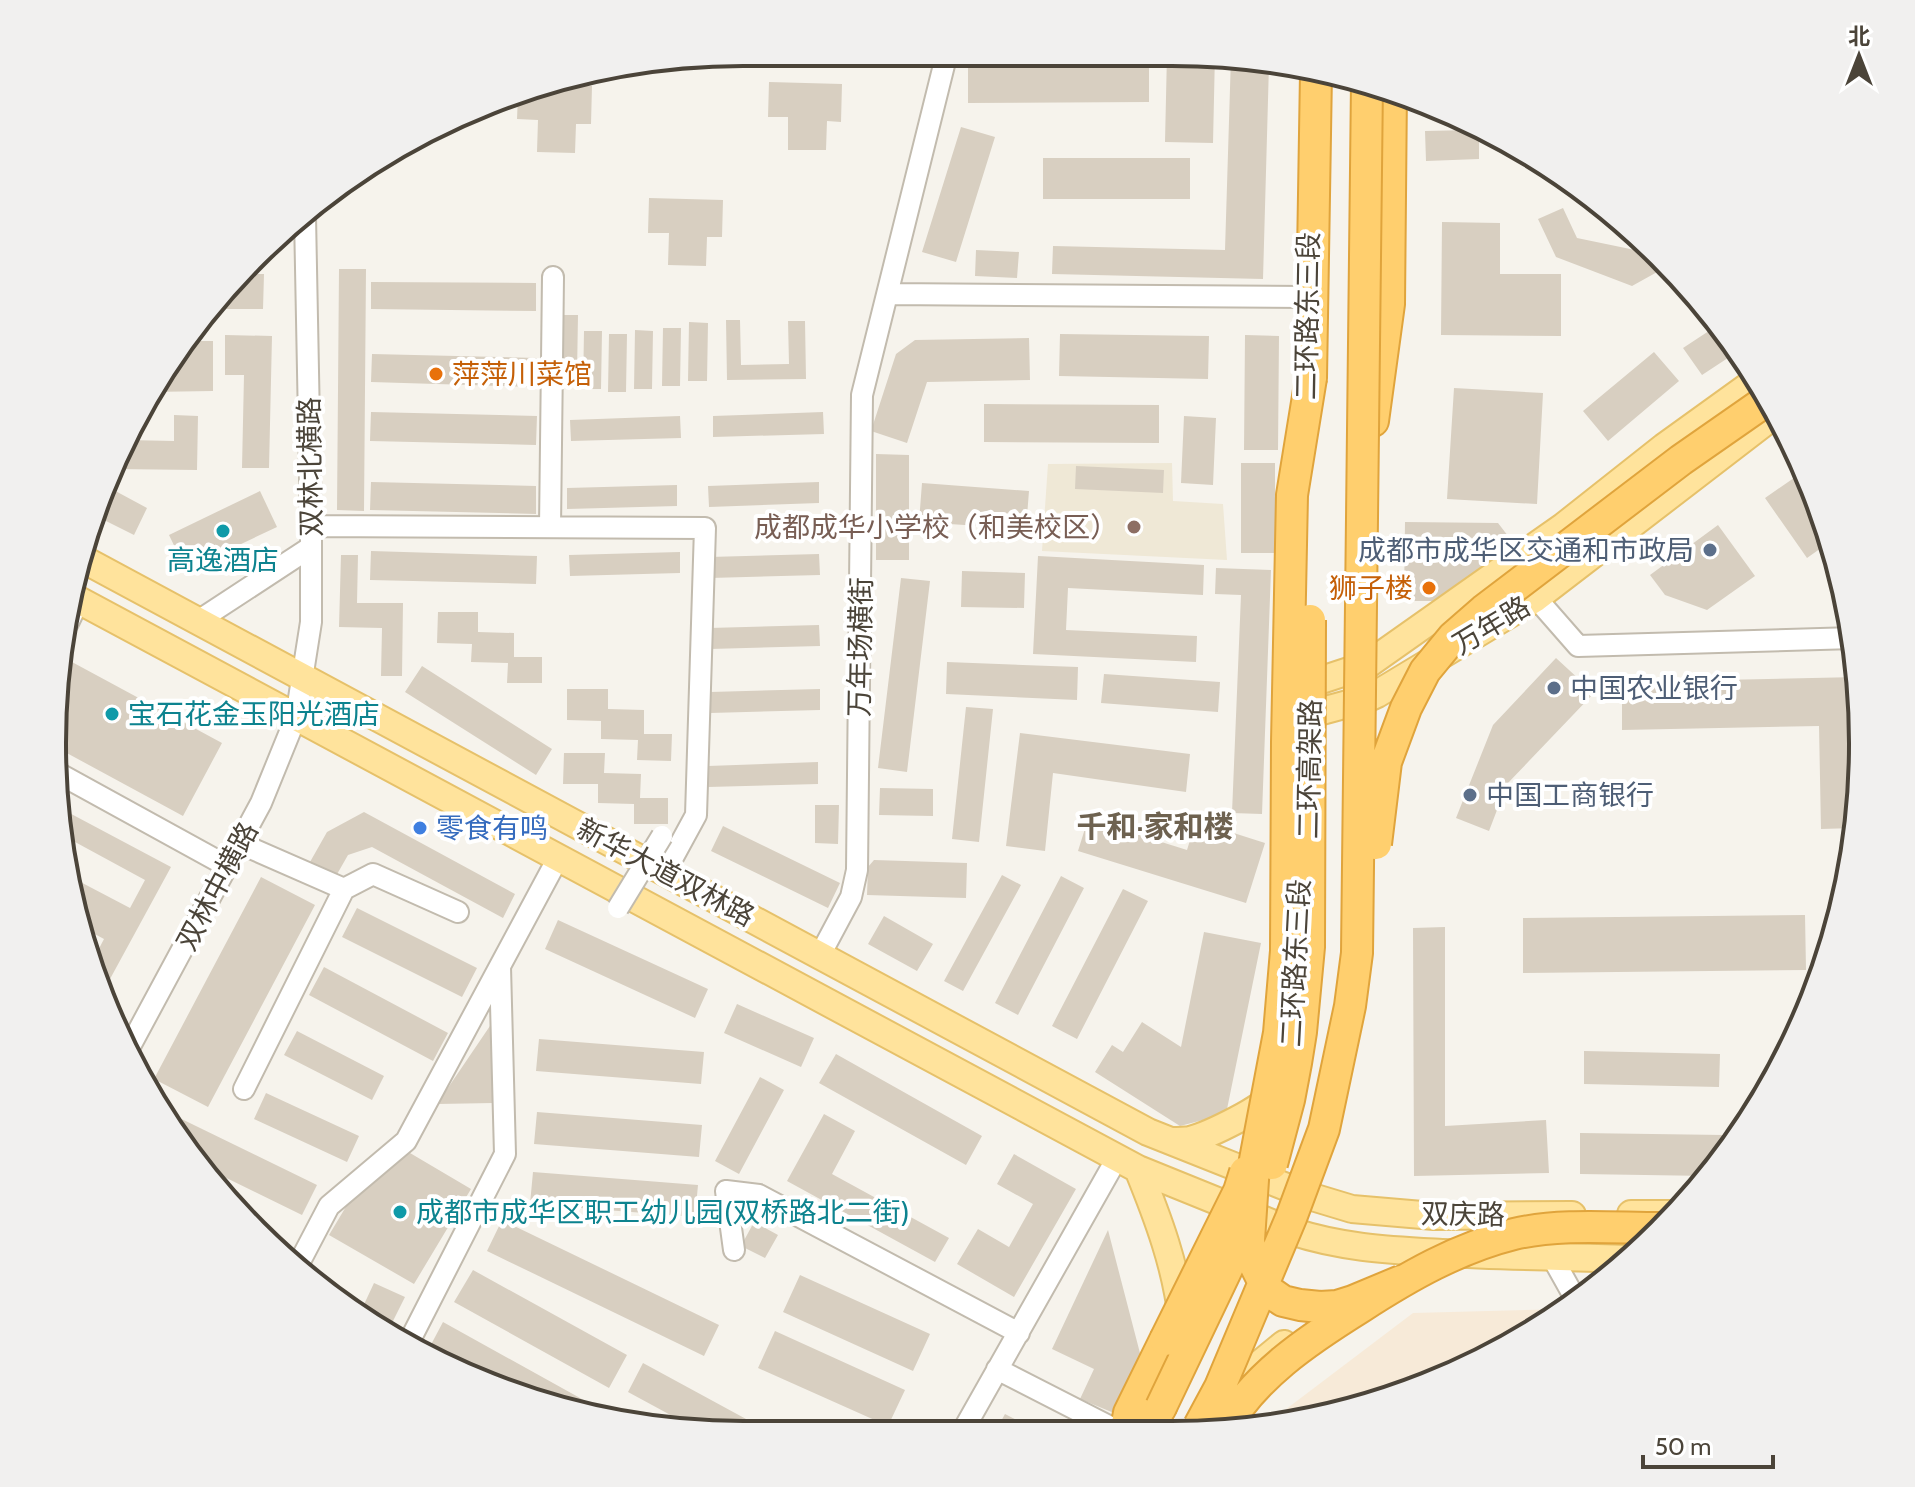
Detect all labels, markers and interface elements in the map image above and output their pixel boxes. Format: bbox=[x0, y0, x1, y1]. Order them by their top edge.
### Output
north arrow bbox=[1819, 16, 1899, 96]
text: 北 bbox=[1848, 23, 1870, 50]
street label: 二环路东三段 bbox=[1289, 232, 1325, 400]
place label: 萍萍川菜馆 bbox=[452, 357, 592, 391]
marker: 萍萍川菜馆 bbox=[427, 365, 445, 383]
street label: 双林北横路 bbox=[292, 397, 328, 537]
place label: 成都成华小学校（和美校区） bbox=[754, 510, 1118, 544]
marker: 成都成华小学校（和美校区） bbox=[1125, 518, 1143, 536]
marker: 高逸酒店 bbox=[214, 522, 232, 540]
place label: 成都市成华区交通和市政局 bbox=[1358, 533, 1694, 567]
marker: 成都市成华区交通和市政局 bbox=[1701, 541, 1719, 559]
place label: 高逸酒店 bbox=[167, 543, 279, 577]
place label: 狮子楼 bbox=[1329, 571, 1413, 605]
street label: 万年场横街 bbox=[842, 577, 878, 717]
marker: 狮子楼 bbox=[1420, 579, 1438, 597]
street label: 万年路 bbox=[1446, 589, 1536, 661]
place label: 中国农业银行 bbox=[1570, 671, 1738, 705]
marker: 中国农业银行 bbox=[1545, 679, 1563, 697]
place label: 宝石花金玉阳光酒店 bbox=[128, 697, 380, 731]
street label: 二环高架路 bbox=[1291, 699, 1327, 839]
marker: 宝石花金玉阳光酒店 bbox=[103, 705, 121, 723]
place label: 中国工商银行 bbox=[1486, 778, 1654, 812]
marker: 中国工商银行 bbox=[1461, 786, 1479, 804]
district label: 千和·家和楼 bbox=[1077, 808, 1233, 845]
place label: 零食有鸣 bbox=[436, 811, 548, 845]
street label: 新华大道双林路 bbox=[571, 811, 761, 933]
street label: 双林中横路 bbox=[169, 816, 265, 956]
marker: 零食有鸣 bbox=[411, 819, 429, 837]
street label: 二环路东三段 bbox=[1274, 878, 1316, 1048]
place label: 成都市成华区职工幼儿园(双桥路北二街) bbox=[416, 1195, 910, 1229]
street label: 双庆路 bbox=[1421, 1196, 1505, 1232]
marker: 成都市成华区职工幼儿园(双桥路北二街) bbox=[391, 1203, 409, 1221]
scale bar bbox=[1643, 1419, 1773, 1469]
text: 50 m bbox=[1655, 1432, 1711, 1461]

